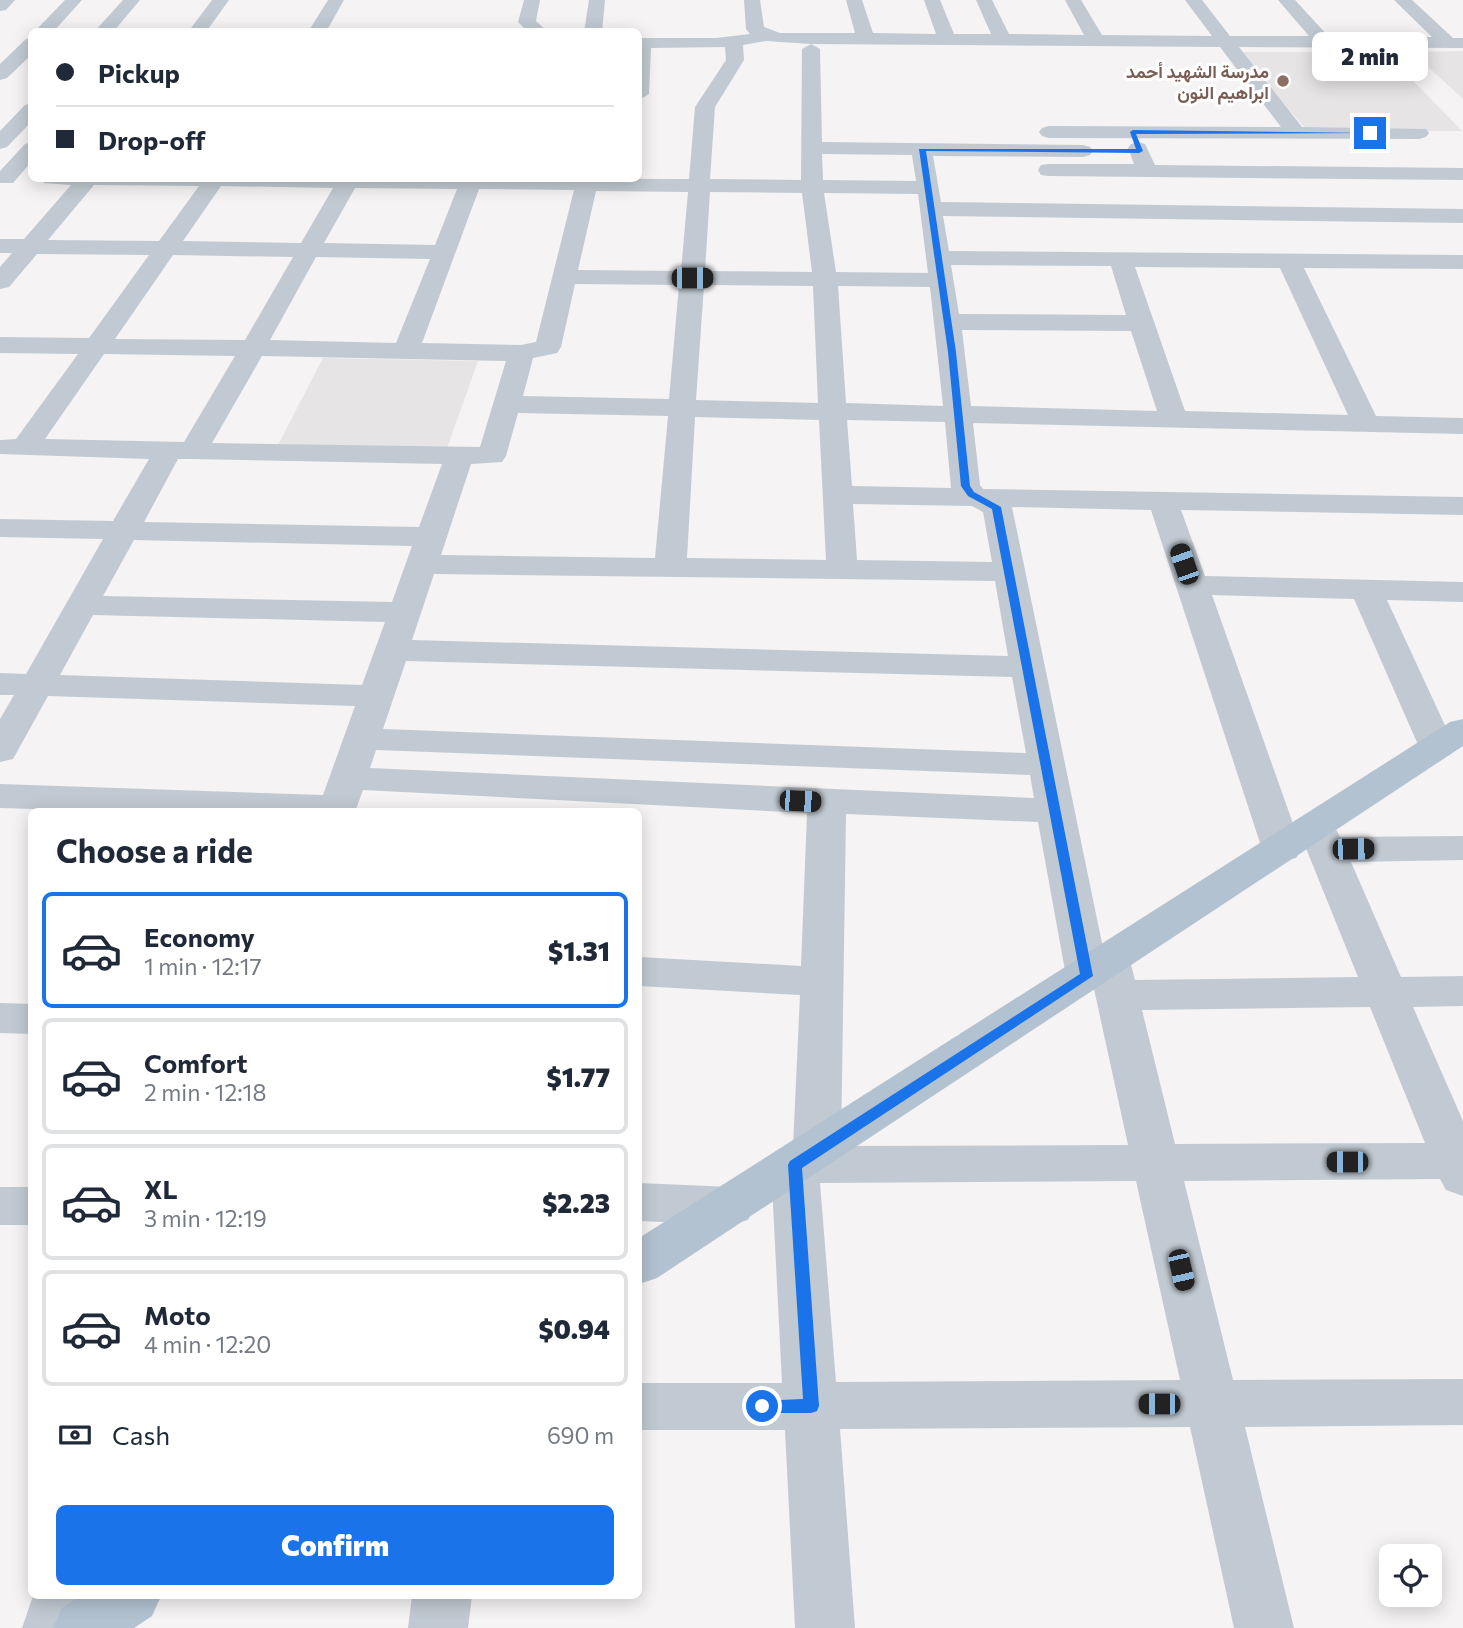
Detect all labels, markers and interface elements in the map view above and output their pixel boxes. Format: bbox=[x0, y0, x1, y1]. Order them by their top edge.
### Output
callout: 2 min bbox=[1312, 32, 1428, 80]
text: 2 min bbox=[1341, 42, 1399, 70]
text: Pickup bbox=[98, 57, 180, 88]
place label: مدرسة الشهيد أحمد ابراهيم النون bbox=[1126, 60, 1269, 105]
marker: مدرسة الشهيد أحمد ابراهيم النون bbox=[1275, 73, 1291, 89]
route end bbox=[1354, 117, 1386, 149]
text: Drop-off bbox=[98, 124, 205, 155]
car bbox=[672, 268, 714, 289]
car bbox=[1168, 541, 1201, 587]
car bbox=[779, 789, 822, 813]
text: Choose a ride bbox=[56, 830, 253, 870]
car bbox=[1332, 838, 1375, 860]
icon: car bbox=[60, 919, 123, 982]
text: Economy bbox=[144, 921, 255, 952]
text: $1.31 bbox=[548, 935, 610, 966]
text: 1 min · 12:17 bbox=[144, 952, 262, 980]
icon: car bbox=[60, 1045, 123, 1108]
text: Comfort bbox=[144, 1047, 247, 1078]
text: $1.77 bbox=[547, 1061, 610, 1092]
text: 2 min · 12:18 bbox=[144, 1078, 266, 1106]
car bbox=[1327, 1152, 1369, 1173]
icon: car bbox=[60, 1171, 123, 1234]
text: XL bbox=[144, 1173, 178, 1204]
text: $2.23 bbox=[542, 1187, 610, 1218]
text: 3 min · 12:19 bbox=[144, 1204, 267, 1232]
car bbox=[1167, 1247, 1196, 1293]
icon: car bbox=[60, 1297, 123, 1360]
text: Moto bbox=[144, 1299, 211, 1330]
text: $0.94 bbox=[538, 1313, 610, 1344]
text: 4 min · 12:20 bbox=[144, 1330, 271, 1358]
route start bbox=[746, 1390, 778, 1422]
car bbox=[1139, 1394, 1181, 1415]
icon: cash bbox=[56, 1416, 94, 1454]
text: Cash bbox=[112, 1419, 170, 1450]
text: 690 m bbox=[547, 1421, 614, 1449]
button: Confirm bbox=[56, 1505, 614, 1585]
map controls bbox=[1379, 1544, 1442, 1607]
button: locate bbox=[1379, 1544, 1442, 1607]

